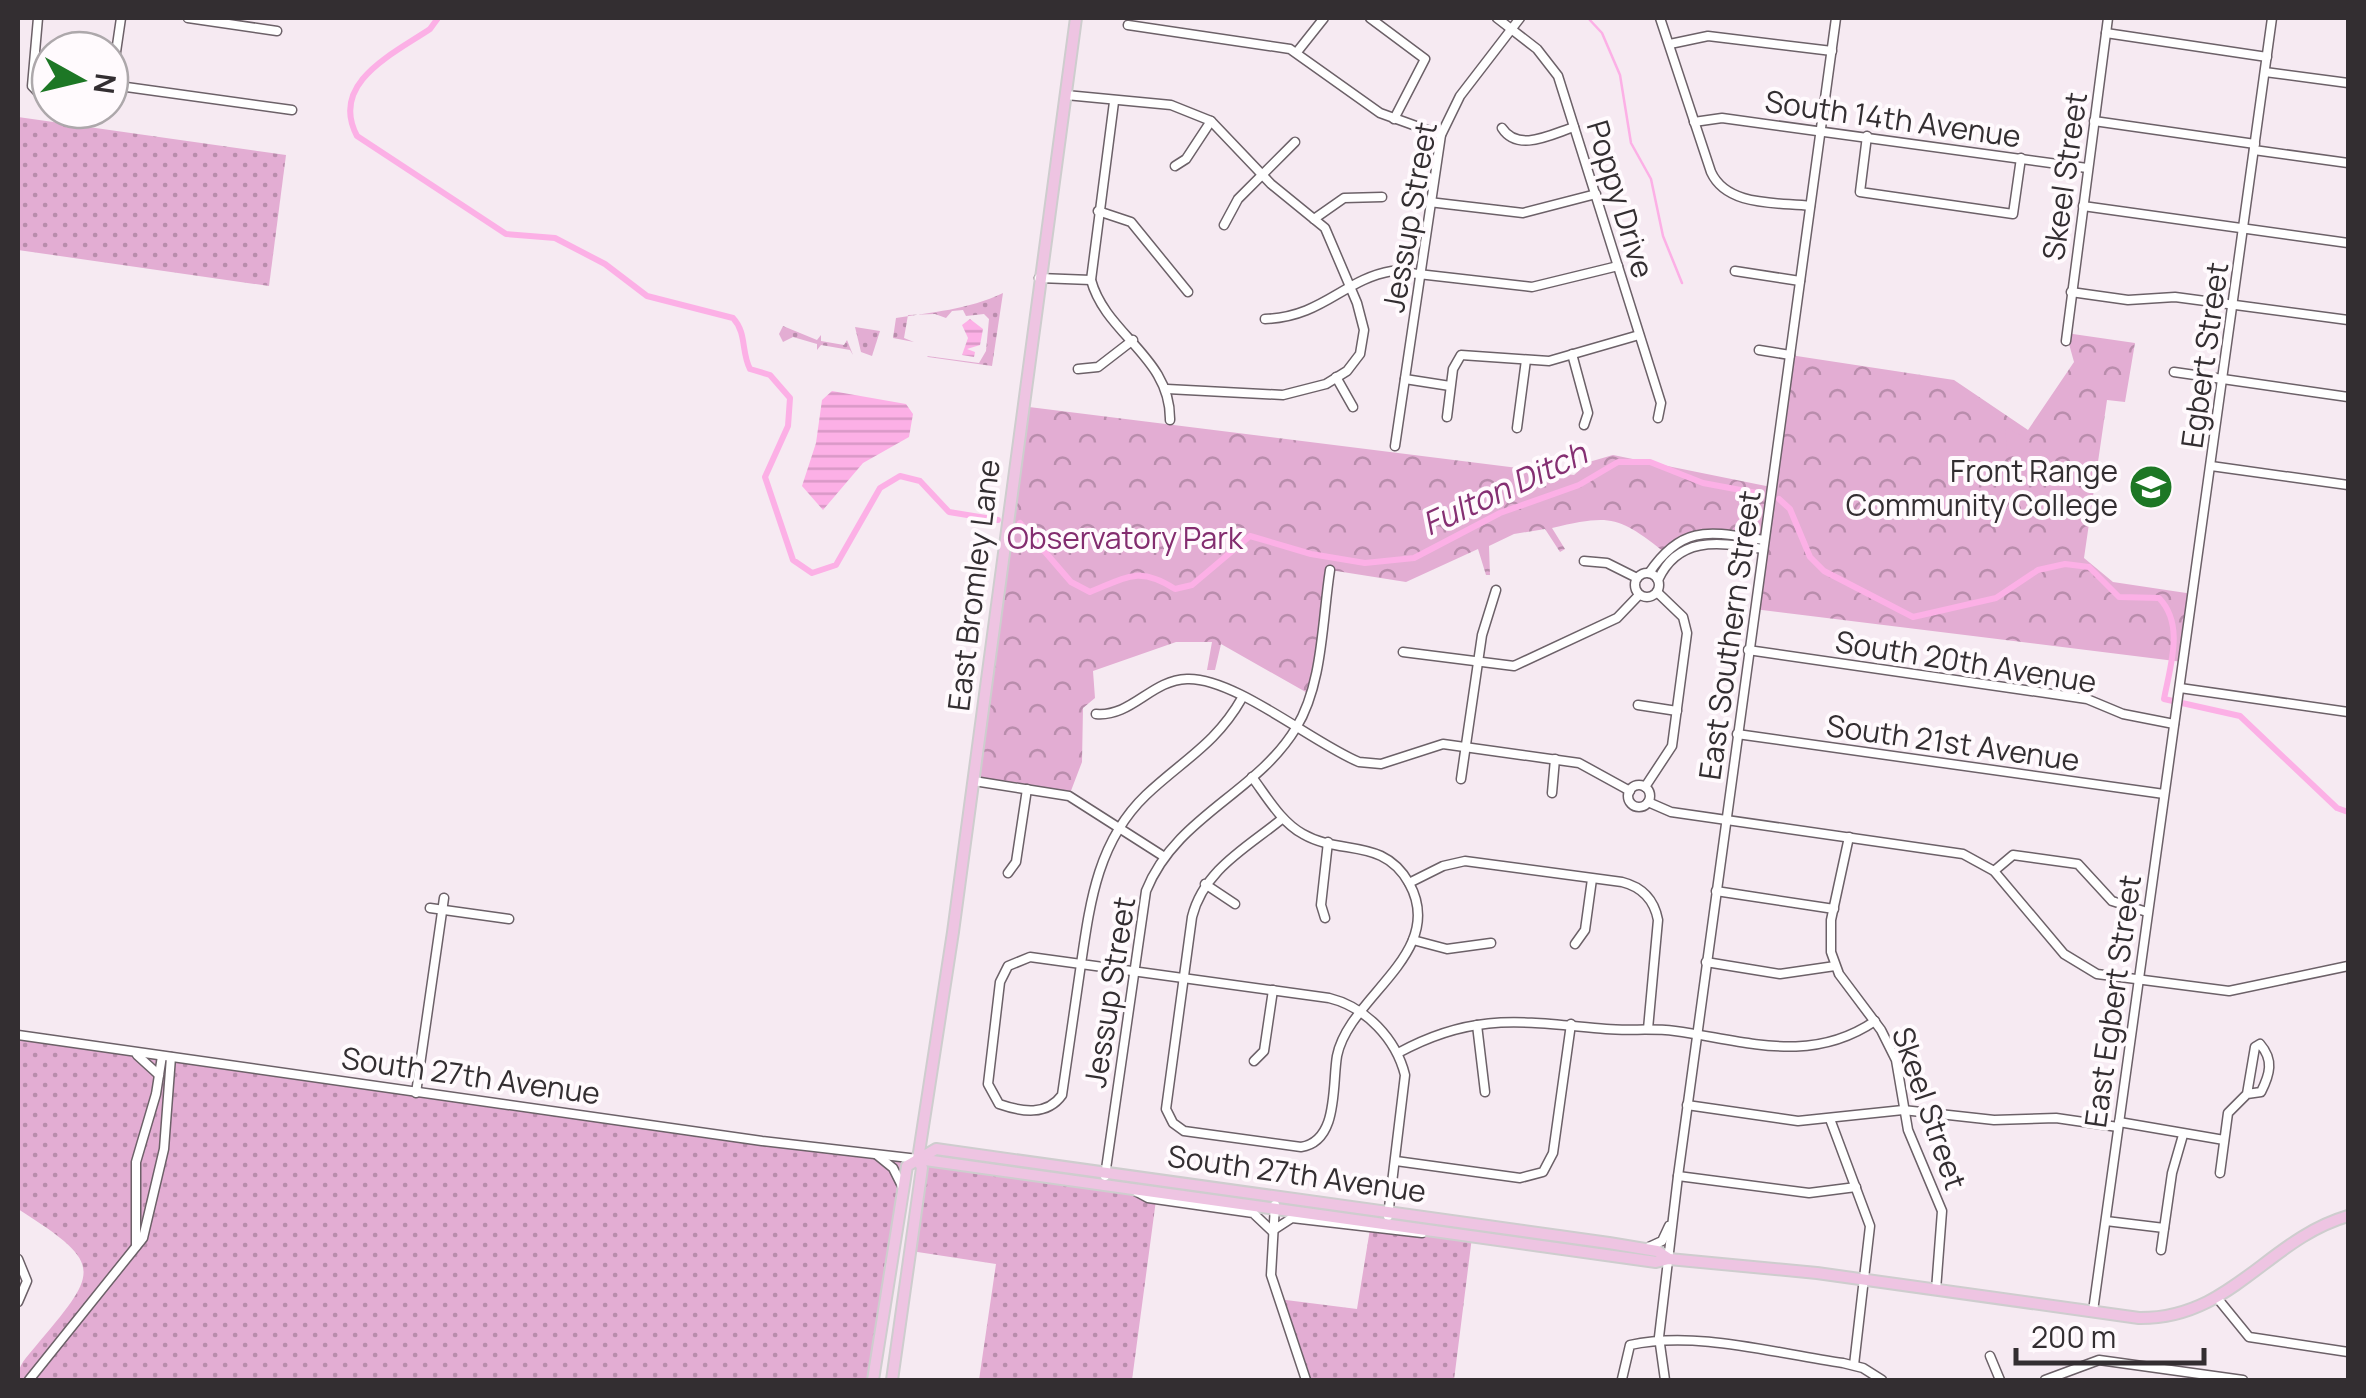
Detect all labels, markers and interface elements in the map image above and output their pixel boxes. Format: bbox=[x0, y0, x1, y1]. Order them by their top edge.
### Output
north arrow bbox=[30, 30, 130, 130]
text: N bbox=[86, 71, 126, 96]
street label: South 14th Avenue bbox=[1762, 80, 2024, 156]
street label: Skeel Street bbox=[2032, 89, 2096, 263]
street label: Poppy Drive bbox=[1578, 115, 1664, 283]
street label: Jessup Street bbox=[1372, 119, 1446, 315]
street label: Egbert Street bbox=[2171, 260, 2237, 450]
water label: Fulton Ditch bbox=[1415, 430, 1594, 545]
place label: Front Range Community College bbox=[1846, 450, 2118, 525]
street label: East Bromley Lane bbox=[937, 457, 1009, 713]
school or university icon: Front Range Community College bbox=[2128, 464, 2174, 510]
street label: East Southern Street bbox=[1688, 488, 1770, 782]
park label: Observatory Park bbox=[1007, 517, 1244, 558]
street label: South 20th Avenue bbox=[1832, 620, 2100, 702]
street label: South 21st Avenue bbox=[1824, 704, 2082, 780]
street label: East Egbert Street bbox=[2074, 872, 2150, 1130]
street label: Jessup Street bbox=[1074, 894, 1144, 1090]
street label: Skeel Street bbox=[1883, 1021, 1977, 1195]
street label: South 27th Avenue bbox=[339, 1037, 603, 1113]
street label: South 27th Avenue bbox=[1165, 1135, 1429, 1211]
scale bar bbox=[2016, 1303, 2204, 1365]
text: 200 m bbox=[2031, 1316, 2116, 1357]

